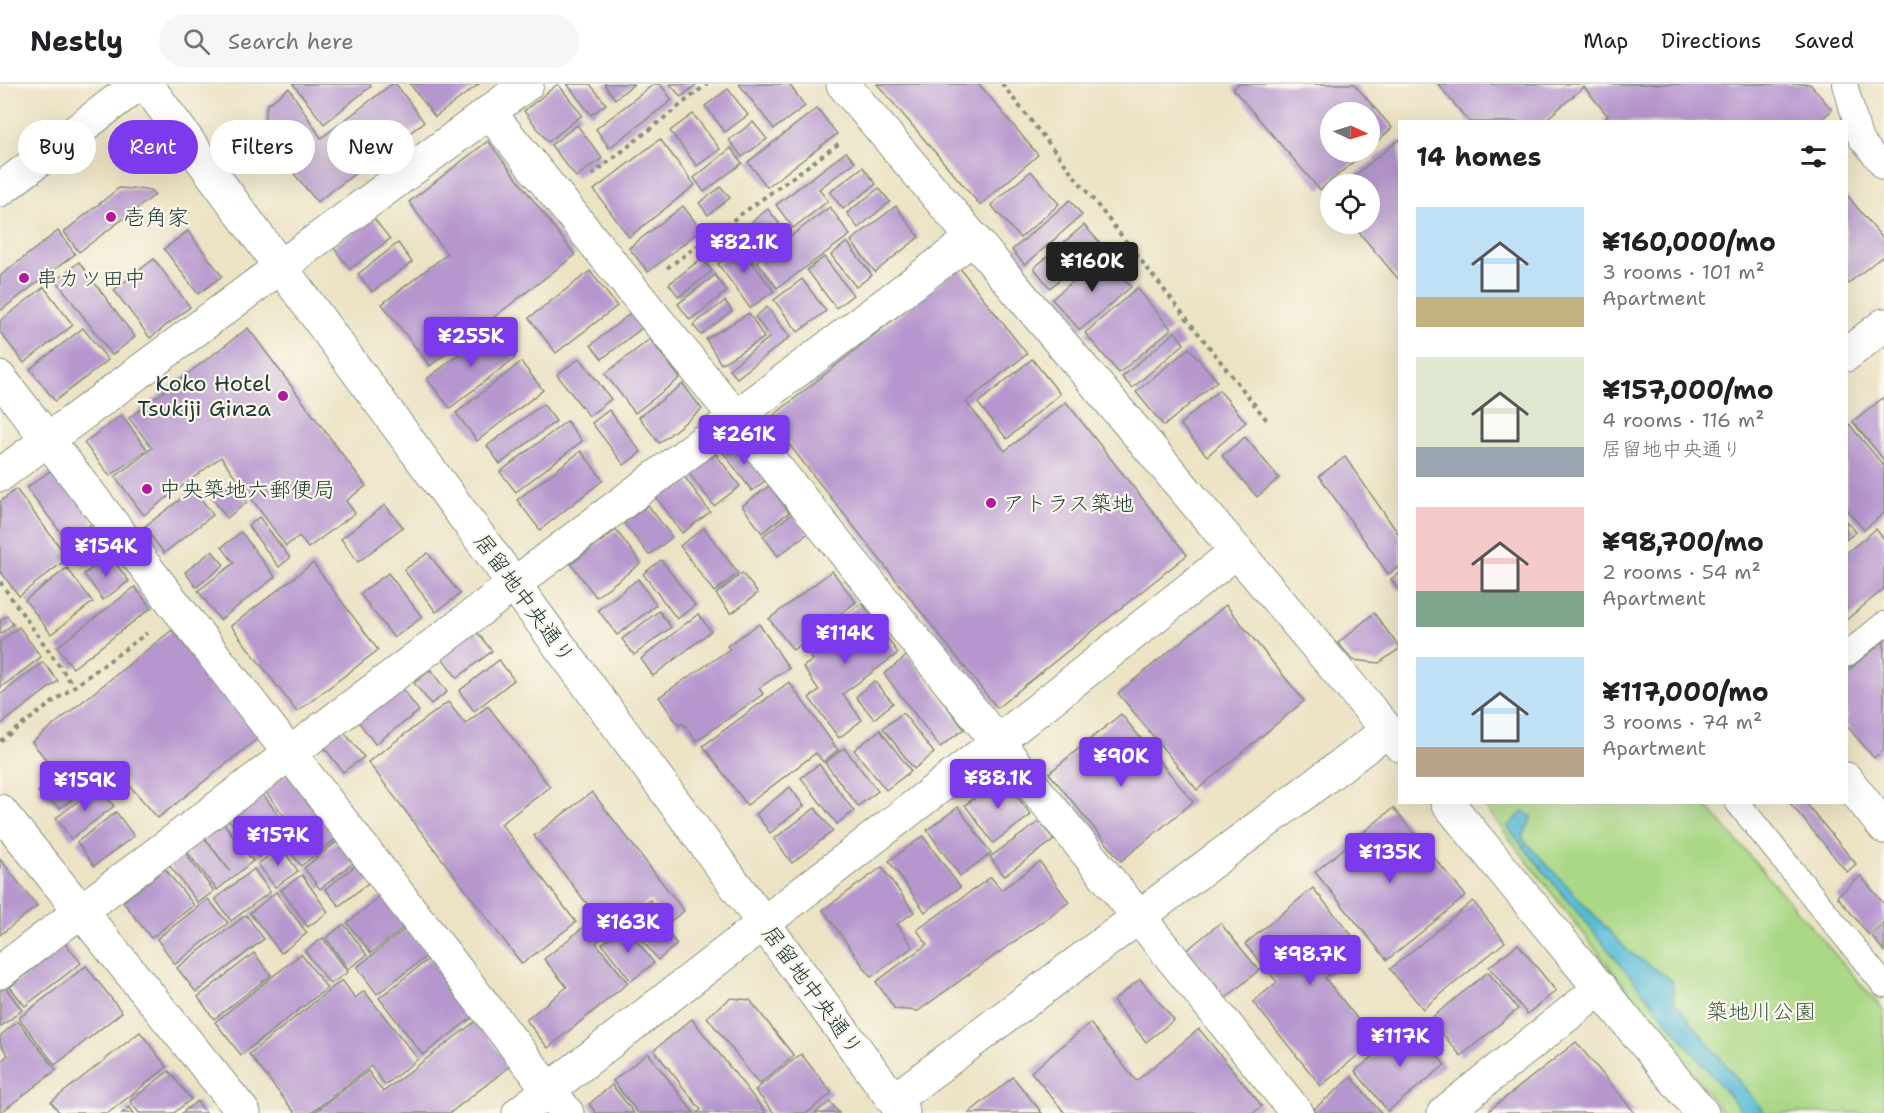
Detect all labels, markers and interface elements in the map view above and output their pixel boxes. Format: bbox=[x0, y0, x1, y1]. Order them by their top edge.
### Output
search box bbox=[159, 14, 579, 68]
text: Nestly bbox=[30, 22, 123, 60]
icon: search bbox=[180, 25, 213, 58]
text: Search here bbox=[228, 27, 354, 56]
text: Map bbox=[1583, 27, 1628, 55]
text: Directions bbox=[1661, 27, 1761, 55]
text: Saved bbox=[1794, 27, 1854, 55]
north arrow bbox=[1320, 102, 1380, 162]
map controls bbox=[1320, 102, 1380, 234]
chip: Buy bbox=[18, 120, 96, 174]
chip: Rent bbox=[108, 120, 198, 174]
chip: Filters bbox=[210, 120, 315, 174]
chip: New bbox=[327, 120, 414, 174]
text: 14 homes bbox=[1416, 139, 1542, 174]
icon: filters bbox=[1797, 140, 1830, 173]
button: locate bbox=[1320, 174, 1380, 234]
place label: 壱角家 bbox=[123, 203, 189, 232]
marker: 壱角家 bbox=[104, 210, 118, 224]
pin: ¥82.1K bbox=[695, 223, 793, 274]
text: ¥160,000/mo bbox=[1602, 224, 1776, 259]
text: ¥82.1K bbox=[710, 229, 778, 255]
icon: home bbox=[1464, 231, 1536, 303]
pin: ¥160K bbox=[1050, 242, 1134, 293]
text: ¥160K bbox=[1060, 248, 1124, 274]
text: 3 rooms · 101 m² bbox=[1602, 259, 1765, 285]
place label: 串カツ田中 bbox=[36, 264, 146, 293]
marker: 串カツ田中 bbox=[17, 271, 31, 285]
text: Apartment bbox=[1602, 285, 1706, 311]
pin: ¥255K bbox=[429, 317, 513, 368]
text: ¥255K bbox=[438, 323, 504, 349]
place label: Koko Hotel Tsukiji Ginza bbox=[137, 369, 271, 423]
text: ¥157,000/mo bbox=[1602, 372, 1774, 407]
icon: home bbox=[1464, 381, 1536, 453]
marker: Koko Hotel Tsukiji Ginza bbox=[276, 389, 290, 403]
text: 4 rooms · 116 m² bbox=[1602, 407, 1764, 433]
pin: ¥261K bbox=[702, 415, 786, 466]
text: ¥261K bbox=[713, 421, 775, 447]
text: 居留地中央通り bbox=[1602, 436, 1742, 462]
place label: 中央築地六郵便局 bbox=[159, 475, 335, 504]
marker: 中央築地六郵便局 bbox=[140, 482, 154, 496]
place label: アトラス築地 bbox=[1003, 489, 1134, 518]
marker: アトラス築地 bbox=[984, 496, 998, 510]
text: ¥98,700/mo bbox=[1602, 524, 1764, 559]
pin: ¥154K bbox=[64, 527, 148, 578]
street label: 居留地中央通り bbox=[468, 527, 582, 669]
icon: home bbox=[1464, 531, 1536, 603]
text: ¥154K bbox=[75, 533, 137, 559]
text: 2 rooms · 54 m² bbox=[1602, 559, 1761, 585]
text: Apartment bbox=[1602, 585, 1706, 611]
pin: ¥114K bbox=[803, 614, 887, 665]
text: ¥114K bbox=[816, 620, 874, 646]
text: ¥117,000/mo bbox=[1602, 674, 1769, 709]
icon: home bbox=[1464, 681, 1536, 753]
text: 3 rooms · 74 m² bbox=[1602, 709, 1762, 735]
text: Apartment bbox=[1602, 735, 1706, 761]
pin: ¥90K bbox=[1085, 737, 1157, 788]
text: ¥90K bbox=[1093, 743, 1149, 769]
pin: ¥88.1K bbox=[949, 759, 1047, 810]
pin: ¥159K bbox=[43, 761, 127, 812]
text: ¥88.1K bbox=[964, 765, 1032, 791]
text: ¥159K bbox=[54, 767, 116, 793]
pin: ¥157K bbox=[236, 816, 320, 867]
text: ¥157K bbox=[247, 822, 309, 848]
pin: ¥135K bbox=[1348, 833, 1432, 884]
text: ¥135K bbox=[1359, 839, 1421, 865]
pin: ¥163K bbox=[586, 903, 670, 954]
text: ¥163K bbox=[596, 909, 660, 935]
street label: 居留地中央通り bbox=[756, 919, 870, 1061]
pin: ¥98.7K bbox=[1261, 935, 1359, 986]
text: ¥98.7K bbox=[1274, 941, 1346, 967]
park label: 築地川公園 bbox=[1706, 997, 1816, 1026]
pin: ¥117K bbox=[1358, 1017, 1442, 1068]
text: ¥117K bbox=[1371, 1023, 1429, 1049]

